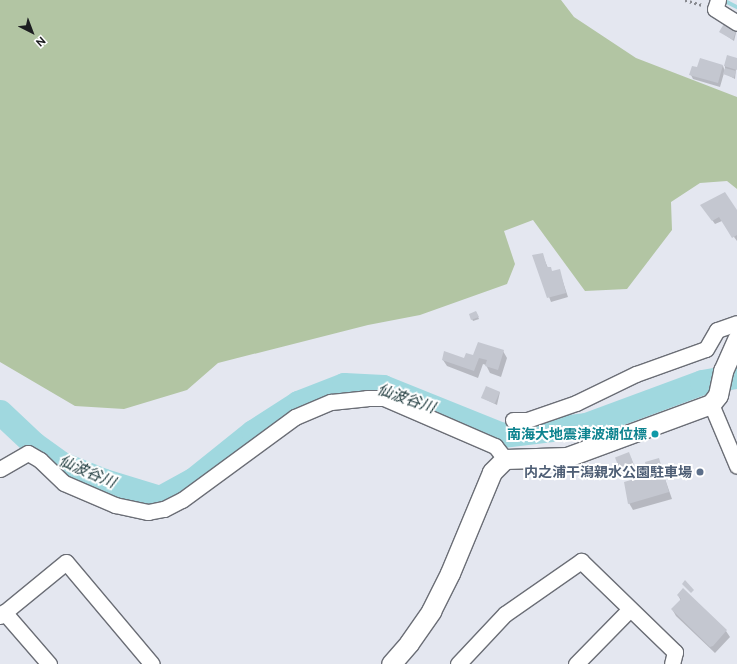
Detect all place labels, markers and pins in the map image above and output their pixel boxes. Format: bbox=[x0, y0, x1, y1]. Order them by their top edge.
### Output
place label: 南海大地震津波潮位標 bbox=[507, 426, 647, 442]
marker: 南海大地震津波潮位標 bbox=[650, 429, 660, 439]
place label: 内之浦干潟親水公園駐車場 bbox=[524, 464, 692, 480]
marker: 内之浦干潟親水公園駐車場 bbox=[695, 467, 705, 477]

